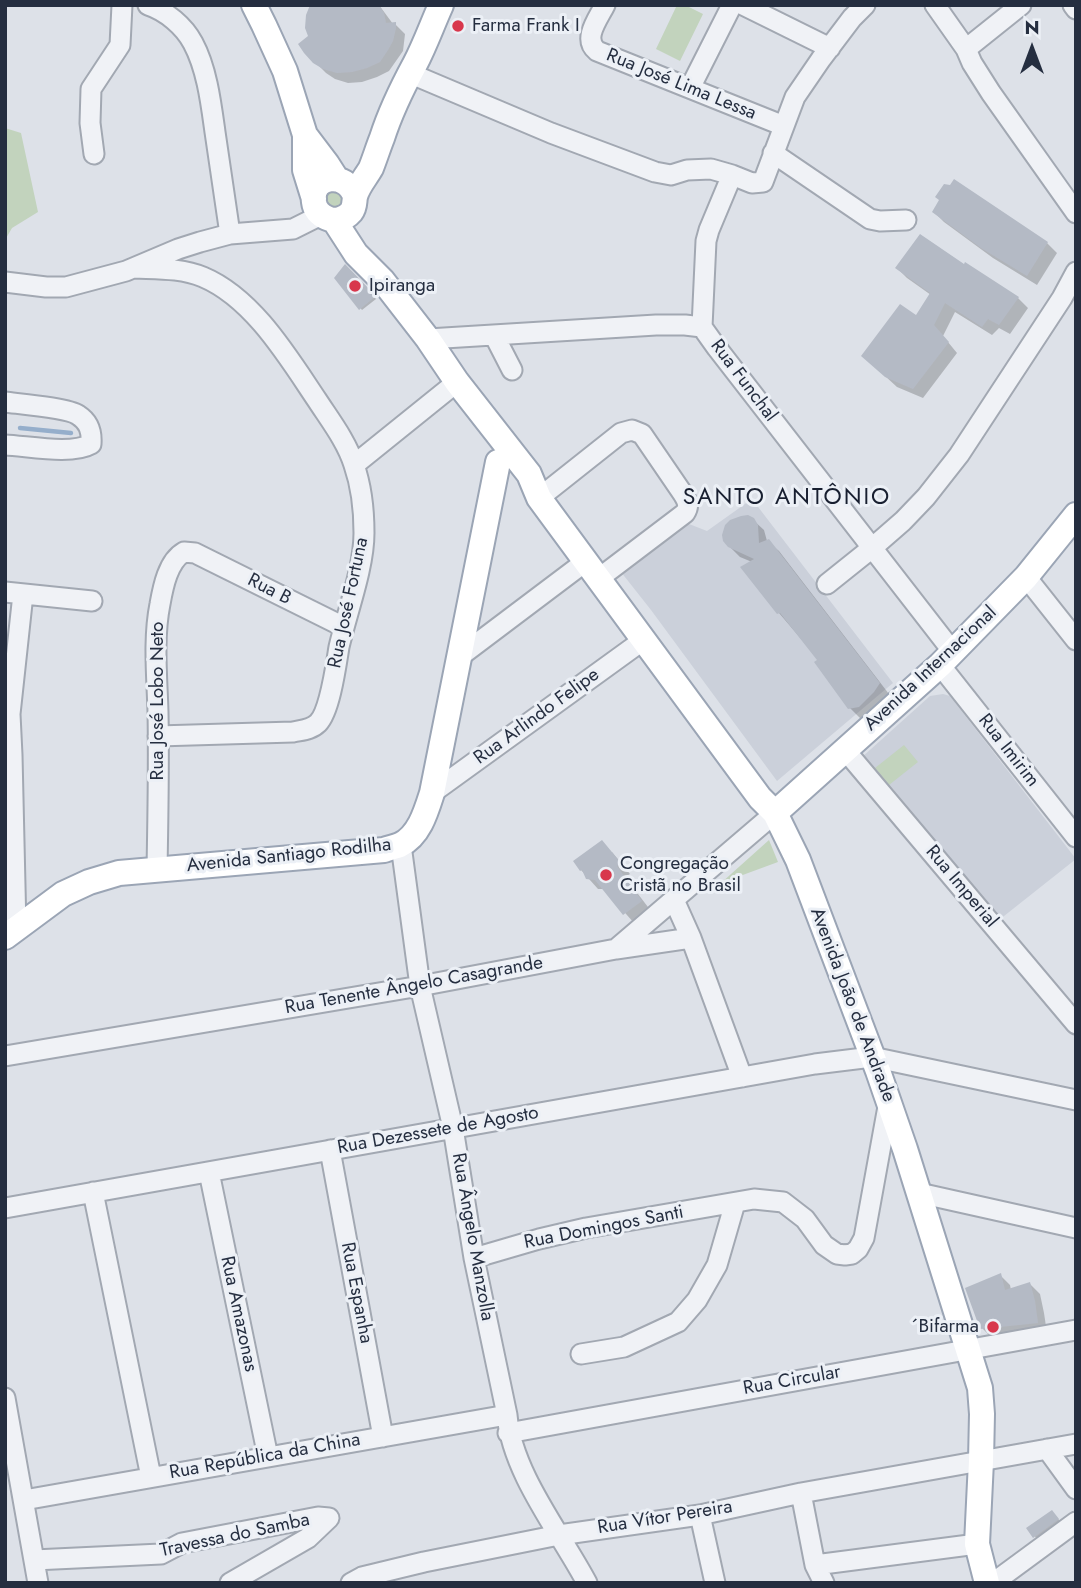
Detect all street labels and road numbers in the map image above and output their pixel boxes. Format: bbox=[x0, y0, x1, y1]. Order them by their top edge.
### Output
street label: Rua José Lima Lessa bbox=[603, 45, 759, 125]
street label: Rua Funchal bbox=[705, 335, 781, 427]
street label: Rua José Fortuna bbox=[324, 536, 374, 670]
street label: Rua B bbox=[243, 569, 295, 611]
street label: Avenida Internacional bbox=[860, 602, 1002, 736]
street label: Rua José Lobo Neto bbox=[147, 622, 169, 780]
street label: Rua Arlindo Felipe bbox=[470, 664, 604, 770]
street label: Rua Imirim bbox=[972, 710, 1044, 792]
street label: Avenida Santiago Rodilha bbox=[186, 834, 392, 878]
street label: Rua Imperial bbox=[920, 841, 1002, 933]
street label: Avenida João de Andrade bbox=[804, 905, 900, 1105]
street label: Rua Tenente Ângelo Casagrande bbox=[283, 952, 545, 1020]
street label: Rua Dezessete de Agosto bbox=[336, 1102, 540, 1160]
street label: Rua Ângelo Manzolla bbox=[446, 1151, 498, 1323]
street label: Rua Domingos Santi bbox=[522, 1201, 686, 1255]
street label: Rua Espanha bbox=[335, 1240, 377, 1346]
street label: Rua Amazonas bbox=[215, 1254, 261, 1374]
street label: Rua Circular bbox=[741, 1361, 843, 1401]
street label: Rua República da China bbox=[168, 1429, 362, 1485]
street label: Rua Vítor Pereira bbox=[596, 1496, 734, 1540]
street label: Travessa do Samba bbox=[158, 1509, 312, 1563]

